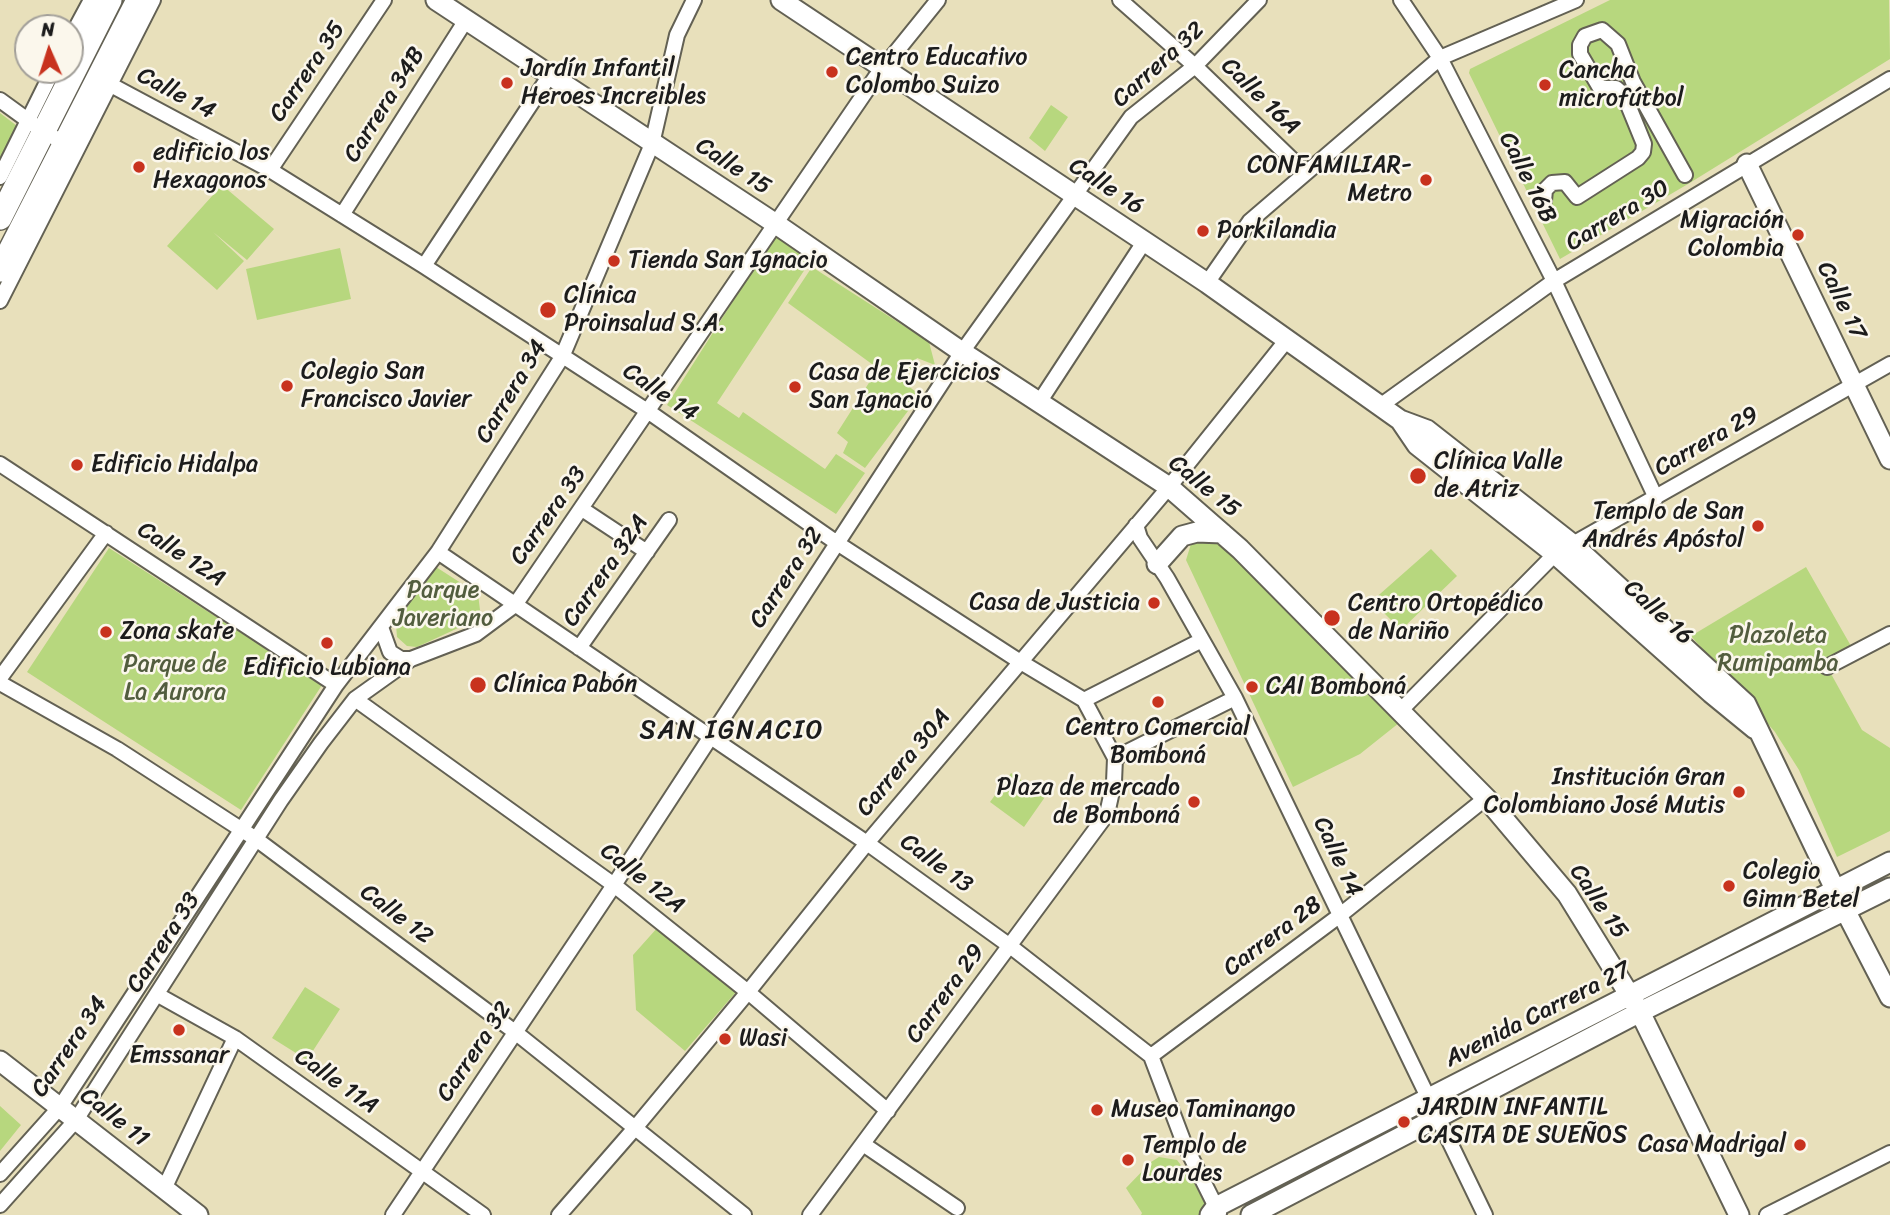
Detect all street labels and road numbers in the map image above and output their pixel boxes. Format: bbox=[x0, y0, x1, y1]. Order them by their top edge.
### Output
street label: Carrera 35 bbox=[264, 16, 352, 128]
street label: Carrera 32 bbox=[1107, 16, 1211, 114]
street label: Carrera 34B bbox=[338, 42, 432, 168]
street label: Calle 16A bbox=[1214, 52, 1306, 142]
street label: Calle 14 bbox=[132, 61, 220, 127]
street label: Calle 16B bbox=[1492, 128, 1562, 228]
street label: Calle 15 bbox=[690, 132, 776, 202]
street label: Calle 16 bbox=[1063, 152, 1149, 222]
street label: Carrera 30 bbox=[1561, 174, 1675, 258]
street label: Calle 17 bbox=[1810, 257, 1872, 345]
street label: Carrera 34 bbox=[470, 335, 554, 449]
street label: Calle 14 bbox=[617, 357, 703, 429]
street label: Carrera 29 bbox=[1650, 401, 1764, 483]
street label: Calle 15 bbox=[1162, 449, 1246, 525]
street label: Carrera 33 bbox=[505, 461, 593, 571]
street label: Carrera 32A bbox=[557, 510, 655, 632]
street label: Calle 12A bbox=[132, 516, 230, 594]
street label: Carrera 32 bbox=[744, 522, 830, 634]
street label: Calle 16 bbox=[1617, 574, 1699, 652]
street label: Carrera 30A bbox=[851, 703, 957, 823]
street label: Calle 14 bbox=[1306, 813, 1368, 901]
street label: Calle 13 bbox=[894, 828, 978, 900]
street label: Calle 12A bbox=[594, 837, 690, 921]
street label: Calle 15 bbox=[1563, 859, 1633, 945]
street label: Calle 12 bbox=[354, 878, 438, 952]
street label: Carrera 33 bbox=[121, 888, 207, 998]
street label: Carrera 28 bbox=[1218, 891, 1328, 983]
street label: Carrera 29 bbox=[900, 939, 992, 1049]
street label: Avenida Carrera 27 bbox=[1440, 956, 1636, 1074]
street label: Carrera 34 bbox=[26, 991, 114, 1103]
street label: Carrera 32 bbox=[431, 997, 519, 1107]
street label: Calle 11A bbox=[289, 1043, 383, 1121]
street label: Calle 11 bbox=[74, 1082, 154, 1154]

